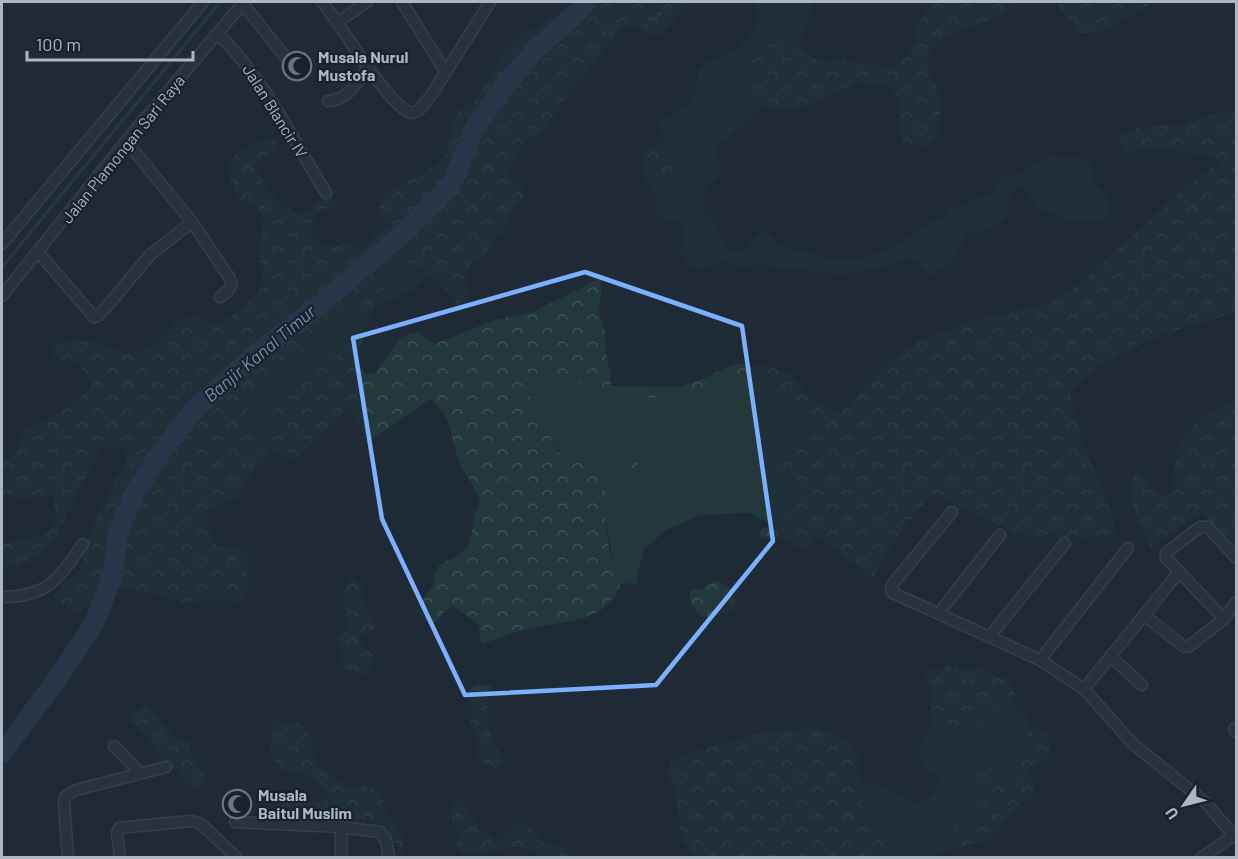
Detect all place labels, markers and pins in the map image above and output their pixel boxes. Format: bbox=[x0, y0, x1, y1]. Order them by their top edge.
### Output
place label: Musala Nurul Mustofa bbox=[318, 47, 408, 84]
mosque icon: Musala Nurul Mustofa bbox=[281, 50, 313, 82]
place label: Musala Baitul Muslim bbox=[258, 785, 352, 822]
mosque icon: Musala Baitul Muslim bbox=[221, 788, 253, 820]

